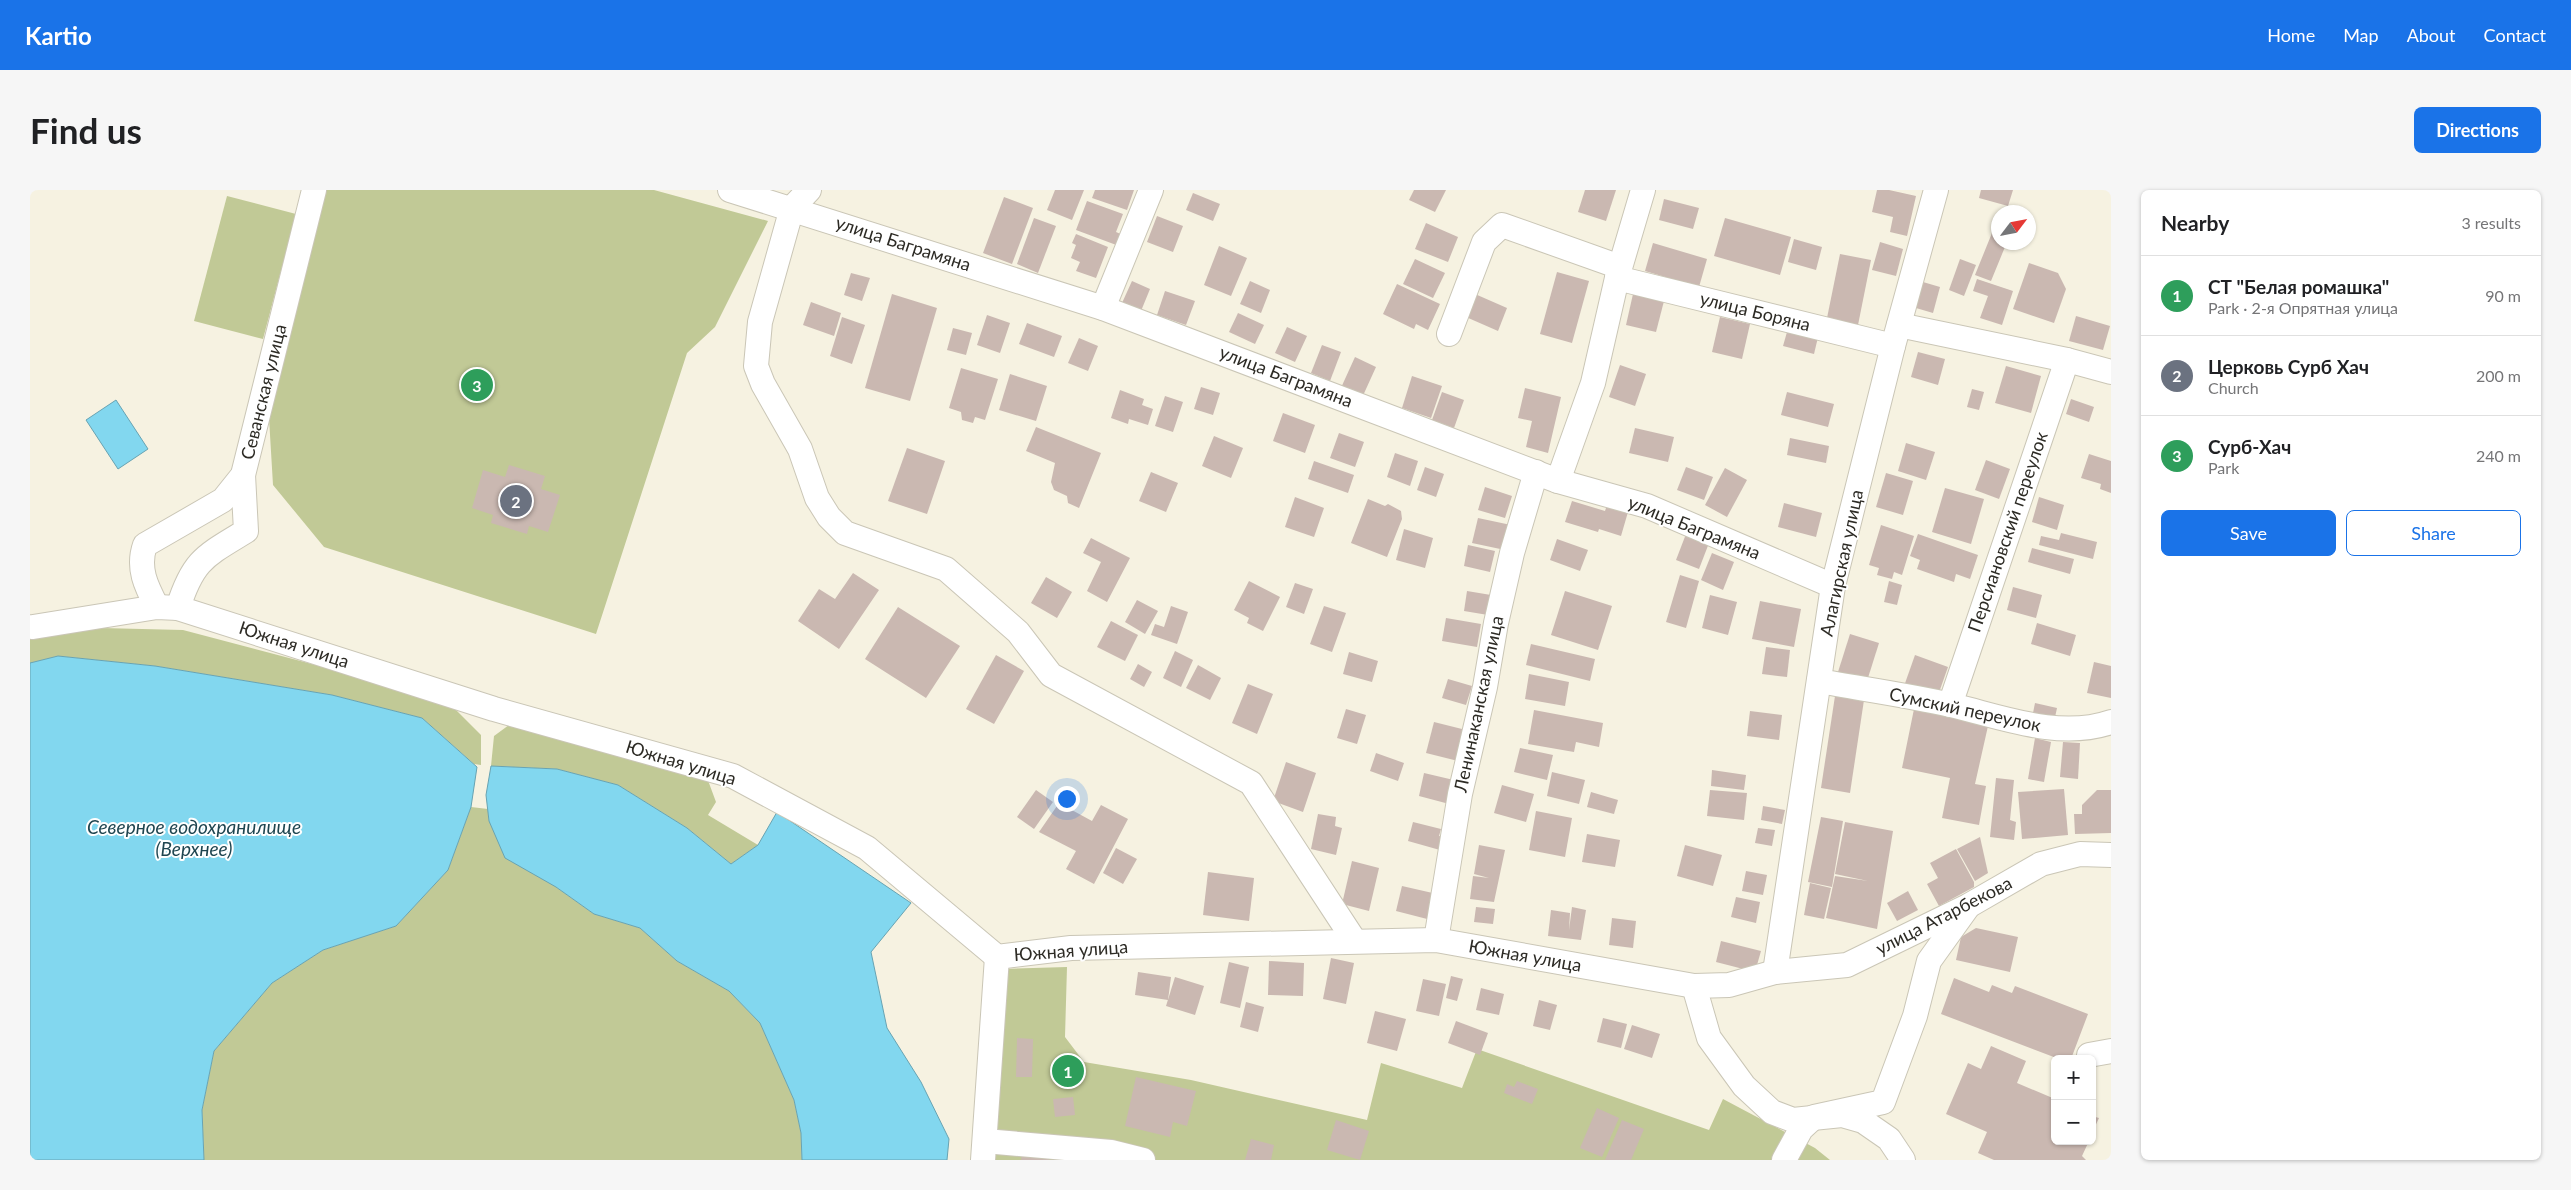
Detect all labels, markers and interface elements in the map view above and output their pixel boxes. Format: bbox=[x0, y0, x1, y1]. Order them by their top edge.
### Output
text: Kartio bbox=[25, 21, 92, 50]
text: Home bbox=[2267, 24, 2315, 46]
text: Map bbox=[2343, 24, 2379, 46]
text: About bbox=[2407, 24, 2456, 46]
text: Contact bbox=[2484, 24, 2546, 46]
button: Directions bbox=[2414, 107, 2541, 153]
text: Find us bbox=[30, 109, 142, 151]
north arrow bbox=[1991, 205, 2036, 250]
text: Nearby bbox=[2161, 210, 2229, 235]
street label: улица Баграмяна bbox=[833, 211, 974, 275]
text: 3 results bbox=[2461, 213, 2521, 232]
text: СТ "Белая ромашка" bbox=[2208, 275, 2389, 298]
text: 1 bbox=[2172, 286, 2182, 305]
text: 90 m bbox=[2485, 286, 2521, 305]
street label: улица Боряна bbox=[1698, 287, 1813, 335]
text: Park · 2-я Опрятная улица bbox=[2208, 298, 2398, 317]
street label: Севанская улица bbox=[236, 322, 291, 462]
street label: улица Баграмяна bbox=[1217, 341, 1356, 412]
text: Церковь Сурб Хач bbox=[2208, 355, 2369, 378]
pin: 3 bbox=[461, 366, 493, 404]
text: 2 bbox=[2172, 366, 2182, 385]
text: 200 m bbox=[2476, 366, 2521, 385]
text: Church bbox=[2208, 378, 2259, 397]
street label: Персиановский переулок bbox=[1962, 428, 2052, 635]
text: Сурб-Хач bbox=[2208, 435, 2291, 458]
text: 3 bbox=[2172, 446, 2182, 465]
text: 240 m bbox=[2476, 446, 2521, 465]
text: Park bbox=[2208, 458, 2239, 477]
pin: 2 bbox=[500, 482, 532, 520]
street label: Алагирская улица bbox=[1815, 488, 1867, 638]
street label: улица Баграмяна bbox=[1625, 490, 1764, 564]
button: Save bbox=[2161, 510, 2336, 556]
button: Share bbox=[2346, 510, 2521, 556]
street label: Ленинаканская улица bbox=[1448, 614, 1507, 795]
street label: Южная улица bbox=[237, 616, 352, 672]
street label: Сумский переулок bbox=[1887, 682, 2044, 736]
street label: Южная улица bbox=[623, 735, 739, 789]
your location bbox=[1054, 786, 1080, 812]
water label: Северное водохранилище (Верхнее) bbox=[87, 815, 301, 860]
street label: улица Атарбекова bbox=[1872, 871, 2015, 959]
street label: Южная улица bbox=[1467, 934, 1583, 976]
street label: Южная улица bbox=[1013, 935, 1129, 965]
pin: 1 bbox=[1052, 1052, 1084, 1090]
map controls bbox=[2051, 1055, 2096, 1145]
button: + bbox=[2051, 1055, 2096, 1100]
button: − bbox=[2051, 1100, 2096, 1145]

